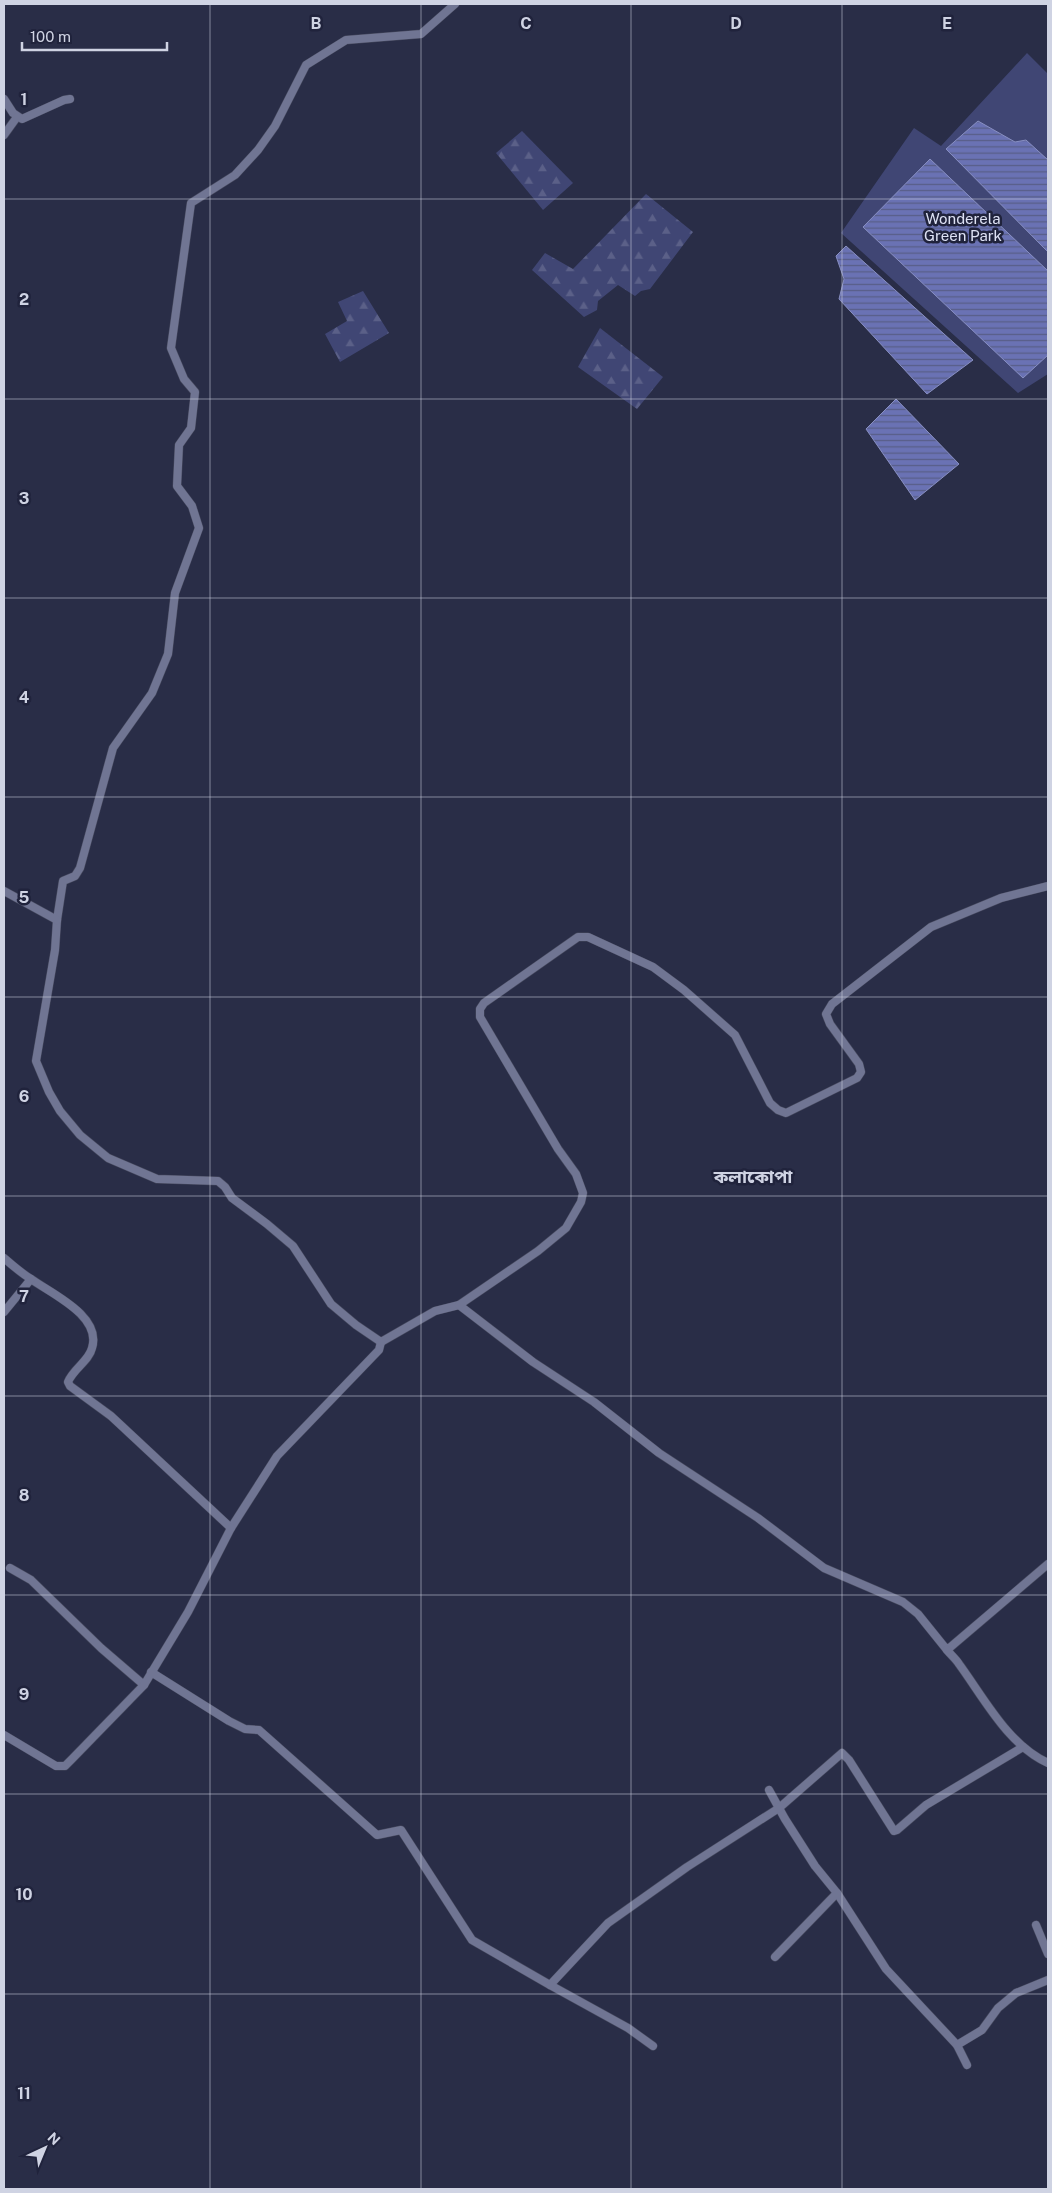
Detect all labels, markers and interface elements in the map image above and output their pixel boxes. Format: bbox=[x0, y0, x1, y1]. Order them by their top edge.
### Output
text: B bbox=[311, 14, 322, 33]
text: C bbox=[520, 14, 532, 33]
text: D bbox=[730, 14, 742, 33]
text: E bbox=[942, 14, 952, 33]
scale bar bbox=[22, 20, 168, 52]
text: 100 m bbox=[30, 28, 71, 45]
text: 1 bbox=[21, 90, 27, 109]
park label: Wonderela Green Park bbox=[924, 210, 1002, 244]
text: 2 bbox=[19, 290, 29, 309]
text: 3 bbox=[19, 489, 29, 508]
text: 4 bbox=[19, 688, 30, 707]
text: 5 bbox=[19, 888, 30, 907]
text: 6 bbox=[19, 1087, 29, 1106]
district label: কলাকোপা bbox=[713, 1166, 793, 1187]
text: 7 bbox=[19, 1287, 29, 1306]
text: 8 bbox=[19, 1486, 30, 1505]
text: 9 bbox=[19, 1685, 29, 1704]
text: 10 bbox=[15, 1885, 33, 1904]
text: 11 bbox=[17, 2084, 31, 2103]
north arrow bbox=[20, 2123, 70, 2173]
text: N bbox=[45, 2129, 64, 2148]

